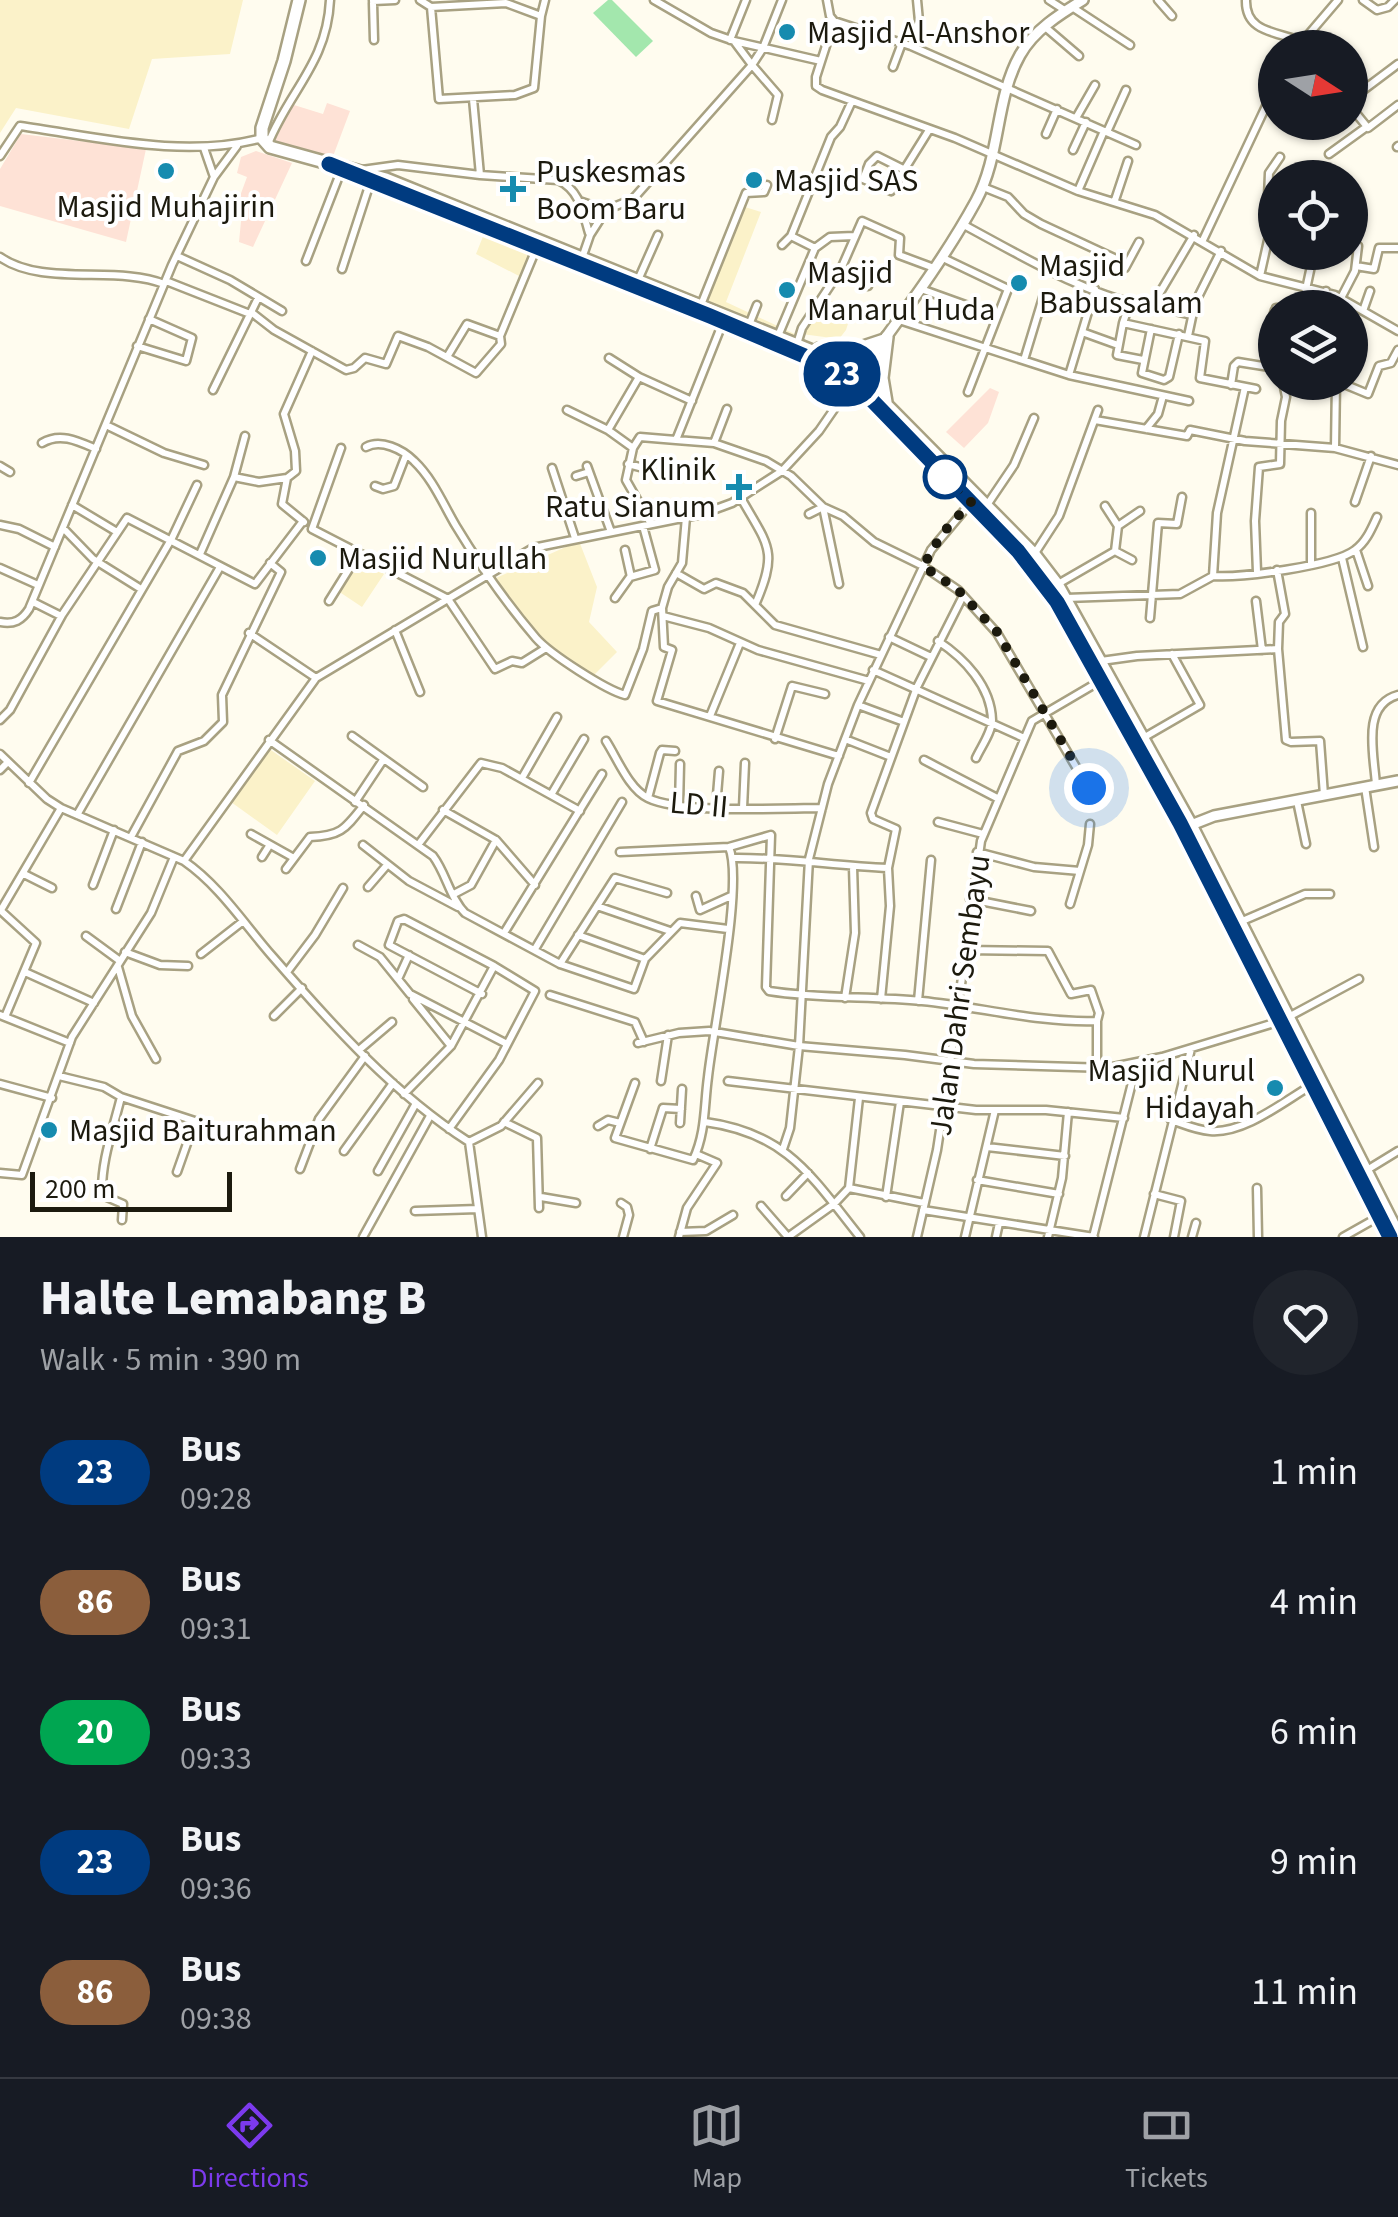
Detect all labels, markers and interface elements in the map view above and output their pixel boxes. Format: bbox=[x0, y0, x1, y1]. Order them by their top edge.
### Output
place label: Masjid Al-Anshor bbox=[807, 10, 1030, 56]
marker: Masjid Al-Anshor bbox=[776, 21, 798, 43]
north arrow bbox=[1258, 30, 1368, 140]
map controls bbox=[1258, 30, 1368, 400]
place label: Puskesmas Boom Baru bbox=[536, 149, 686, 232]
place label: Masjid SAS bbox=[774, 158, 918, 204]
marker: Masjid Muhajirin bbox=[155, 160, 177, 182]
button: locate bbox=[1258, 160, 1368, 270]
marker: Masjid SAS bbox=[743, 169, 765, 191]
marker: Puskesmas Boom Baru bbox=[500, 176, 526, 202]
place label: Masjid Muhajirin bbox=[56, 184, 276, 230]
place label: Masjid Babussalam bbox=[1039, 243, 1203, 326]
place label: Masjid Manarul Huda bbox=[807, 250, 995, 333]
marker: Masjid Babussalam bbox=[1008, 272, 1030, 294]
marker: Masjid Manarul Huda bbox=[776, 279, 798, 301]
button: layers bbox=[1258, 290, 1368, 400]
line badge: 23 bbox=[797, 342, 887, 406]
text: 23 bbox=[824, 349, 860, 399]
place label: Klinik Ratu Sianum bbox=[545, 447, 716, 530]
unlabelled marker bbox=[924, 456, 966, 498]
marker: Klinik Ratu Sianum bbox=[726, 474, 752, 500]
place label: Masjid Nurullah bbox=[338, 536, 547, 582]
marker: Masjid Nurullah bbox=[307, 547, 329, 569]
your location bbox=[1064, 763, 1114, 813]
street label: LD II bbox=[668, 780, 730, 830]
street label: Jalan Dahri Sembayu bbox=[917, 852, 1002, 1139]
place label: Masjid Nurul Hidayah bbox=[1087, 1048, 1255, 1131]
marker: Masjid Nurul Hidayah bbox=[1264, 1077, 1286, 1099]
place label: Masjid Baiturahman bbox=[69, 1108, 337, 1154]
marker: Masjid Baiturahman bbox=[38, 1119, 60, 1141]
scale bar bbox=[30, 1167, 232, 1212]
text: 200 m bbox=[45, 1169, 116, 1209]
text: Halte Lemabang B bbox=[40, 1265, 426, 1333]
button: heart bbox=[1253, 1270, 1358, 1375]
text: Walk · 5 min · 390 m bbox=[40, 1337, 301, 1383]
text: Bus bbox=[180, 1422, 241, 1476]
text: 1 min bbox=[1270, 1445, 1358, 1499]
text: 23 bbox=[77, 1447, 113, 1497]
text: 09:28 bbox=[180, 1476, 252, 1522]
text: Bus bbox=[180, 1552, 241, 1606]
text: 4 min bbox=[1270, 1575, 1358, 1629]
text: 86 bbox=[77, 1577, 113, 1627]
text: 09:31 bbox=[180, 1606, 252, 1652]
text: Bus bbox=[180, 1682, 241, 1736]
text: 6 min bbox=[1270, 1705, 1358, 1759]
text: 20 bbox=[77, 1707, 113, 1757]
text: 09:33 bbox=[180, 1736, 252, 1782]
text: Bus bbox=[180, 1812, 241, 1866]
text: 9 min bbox=[1270, 1835, 1358, 1889]
text: 23 bbox=[77, 1837, 113, 1887]
text: 09:36 bbox=[180, 1866, 252, 1912]
text: Bus bbox=[180, 1942, 241, 1996]
text: 11 min bbox=[1251, 1965, 1358, 2019]
text: 86 bbox=[77, 1967, 113, 2017]
text: 09:38 bbox=[180, 1996, 252, 2042]
tab: Directions bbox=[190, 2098, 309, 2198]
tab: Map bbox=[689, 2098, 744, 2198]
tab: Tickets bbox=[1125, 2098, 1208, 2198]

